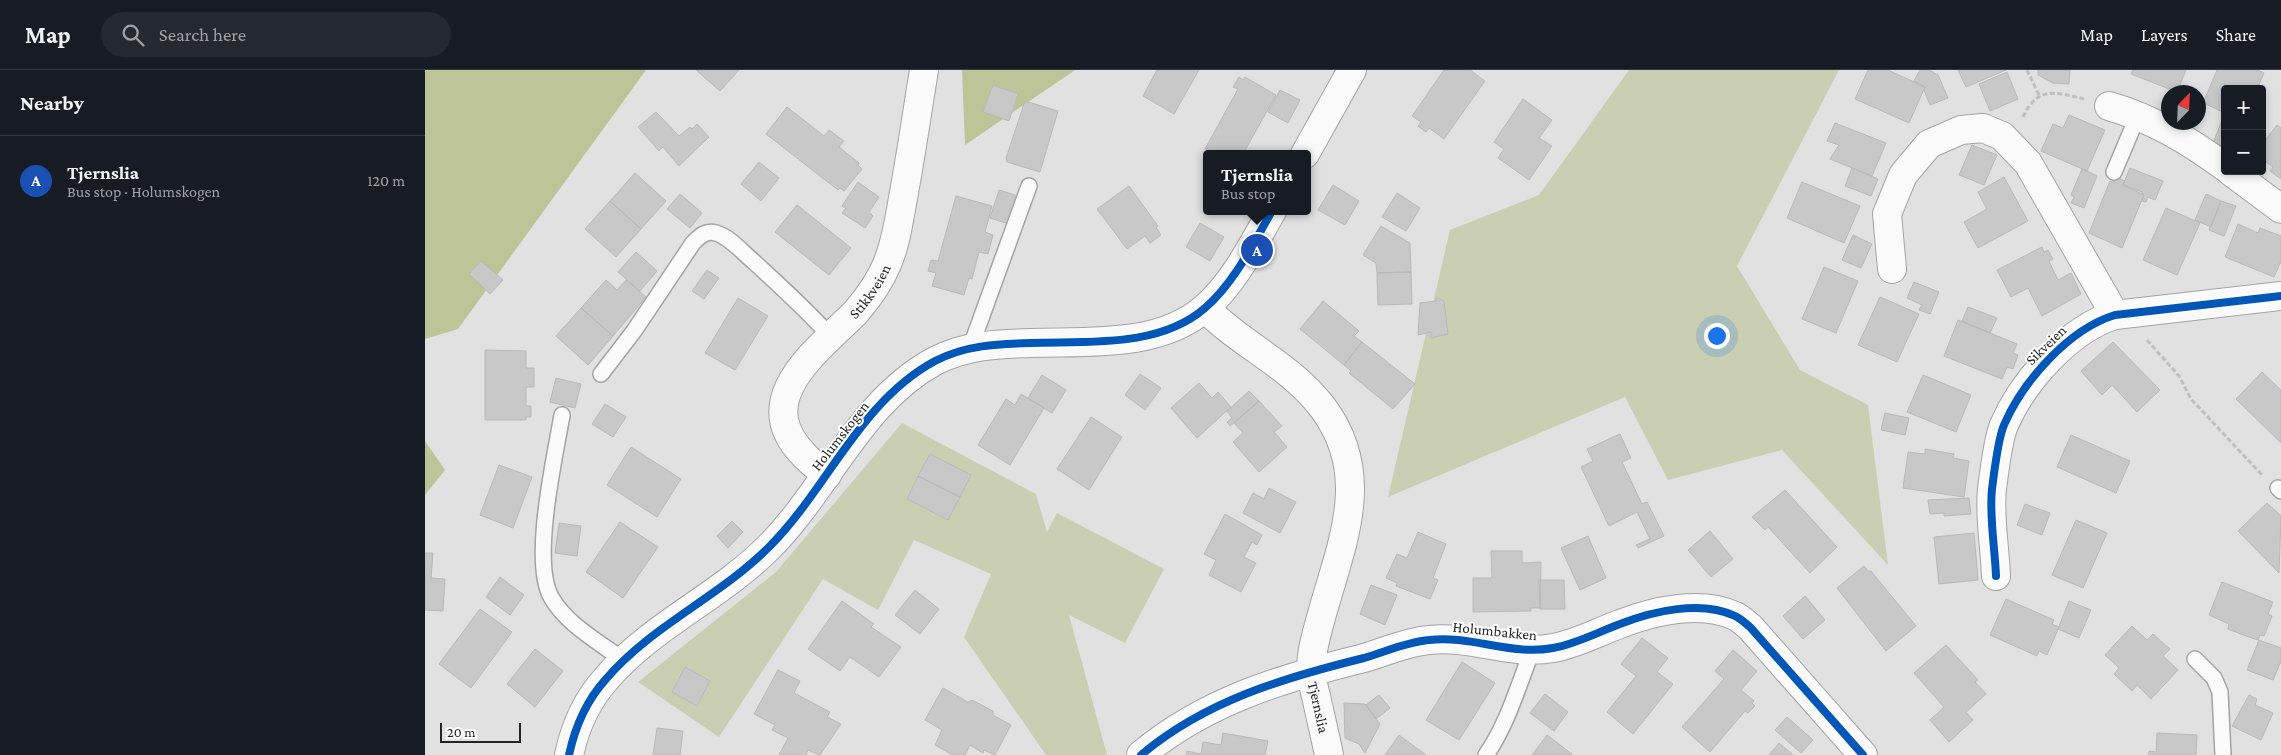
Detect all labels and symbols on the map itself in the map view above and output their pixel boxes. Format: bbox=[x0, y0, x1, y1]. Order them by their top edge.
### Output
north arrow bbox=[2161, 85, 2206, 130]
pin: A bbox=[1241, 231, 1273, 269]
street label: Stikkveien bbox=[846, 262, 894, 322]
street label: Sikveien bbox=[2023, 322, 2069, 368]
your location bbox=[1704, 323, 1730, 349]
street label: Holumskogen bbox=[808, 398, 873, 474]
street label: Holumbakken bbox=[1452, 619, 1538, 643]
street label: Tjernslia bbox=[1305, 680, 1332, 735]
scale bar bbox=[440, 720, 521, 743]

